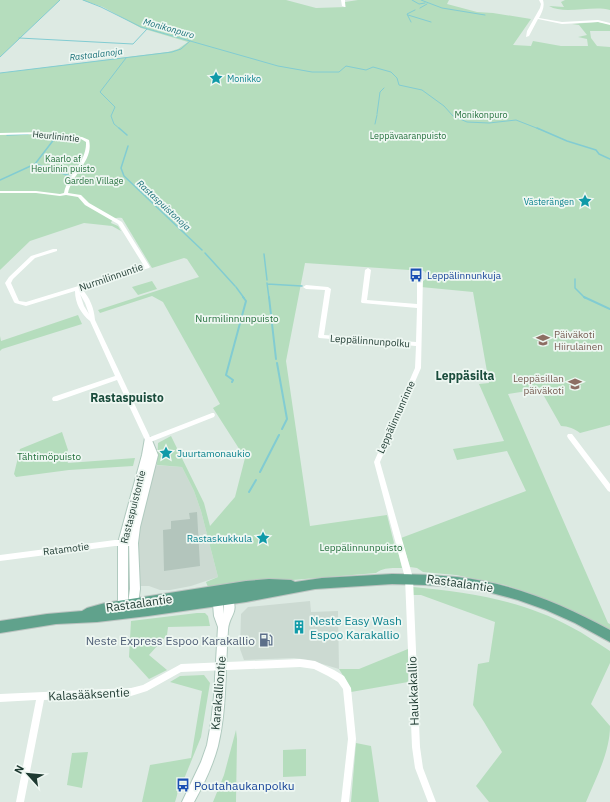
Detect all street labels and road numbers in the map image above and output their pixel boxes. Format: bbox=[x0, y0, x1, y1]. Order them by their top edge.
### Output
street label: Heurlinintie bbox=[32, 128, 80, 144]
street label: Nurmilinnuntie bbox=[77, 260, 145, 294]
street label: Leppälinnunpolku bbox=[330, 332, 410, 350]
street label: Leppälinnunrinne bbox=[374, 378, 418, 455]
street label: Rastaspuistontie bbox=[118, 468, 149, 545]
street label: Ratamotie bbox=[42, 540, 90, 558]
street label: Rastaalantie bbox=[426, 571, 495, 595]
street label: Rastaalantie bbox=[105, 591, 174, 615]
street label: Karakalliontie bbox=[207, 655, 229, 731]
street label: Haukkakallio bbox=[404, 656, 422, 726]
street label: Kalasääksentie bbox=[48, 684, 130, 704]

